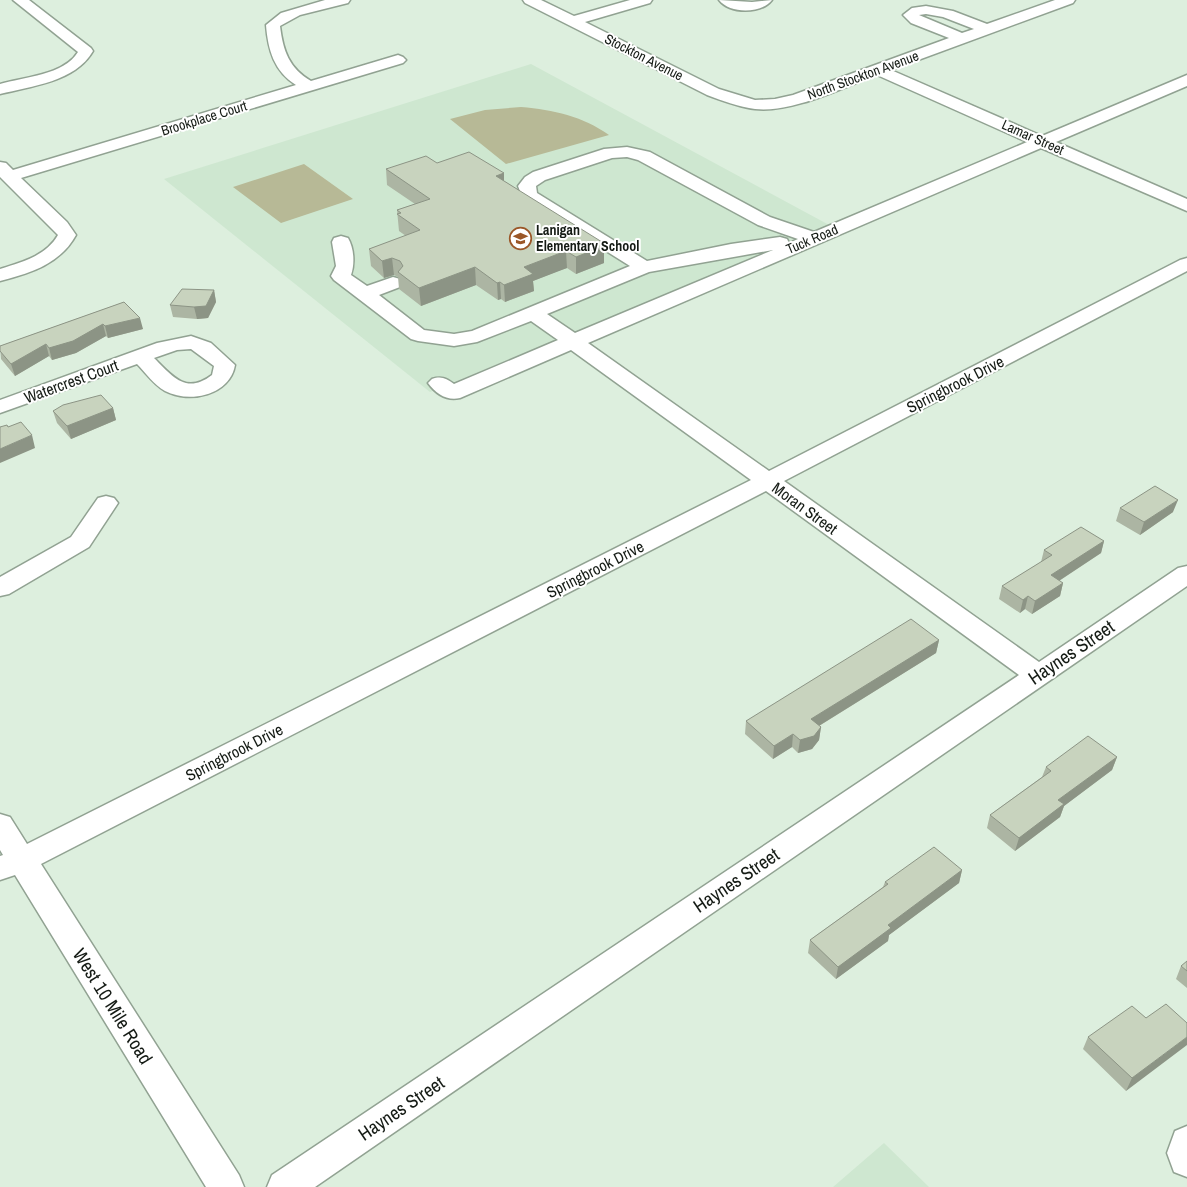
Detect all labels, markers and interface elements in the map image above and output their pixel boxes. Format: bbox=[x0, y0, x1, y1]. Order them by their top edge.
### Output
street label: Stockton Avenue bbox=[602, 29, 686, 85]
street label: North Stockton Avenue bbox=[805, 46, 921, 104]
street label: Brookplace Court bbox=[159, 96, 249, 140]
street label: Lamar Street bbox=[999, 115, 1067, 159]
street label: Tuck Road bbox=[783, 220, 841, 258]
place label: Lanigan Elementary School bbox=[536, 221, 639, 255]
school or university icon: Lanigan Elementary School bbox=[508, 226, 532, 250]
street label: Springbrook Drive bbox=[903, 350, 1007, 418]
street label: Watercrest Court bbox=[21, 354, 121, 408]
street label: Moran Street bbox=[768, 477, 842, 539]
street label: Springbrook Drive bbox=[543, 535, 647, 603]
street label: Haynes Street bbox=[1023, 613, 1120, 690]
street label: Springbrook Drive bbox=[182, 718, 286, 786]
street label: Haynes Street bbox=[688, 841, 785, 918]
street label: West 10 Mile Road bbox=[67, 943, 159, 1069]
street label: Haynes Street bbox=[353, 1069, 450, 1146]

